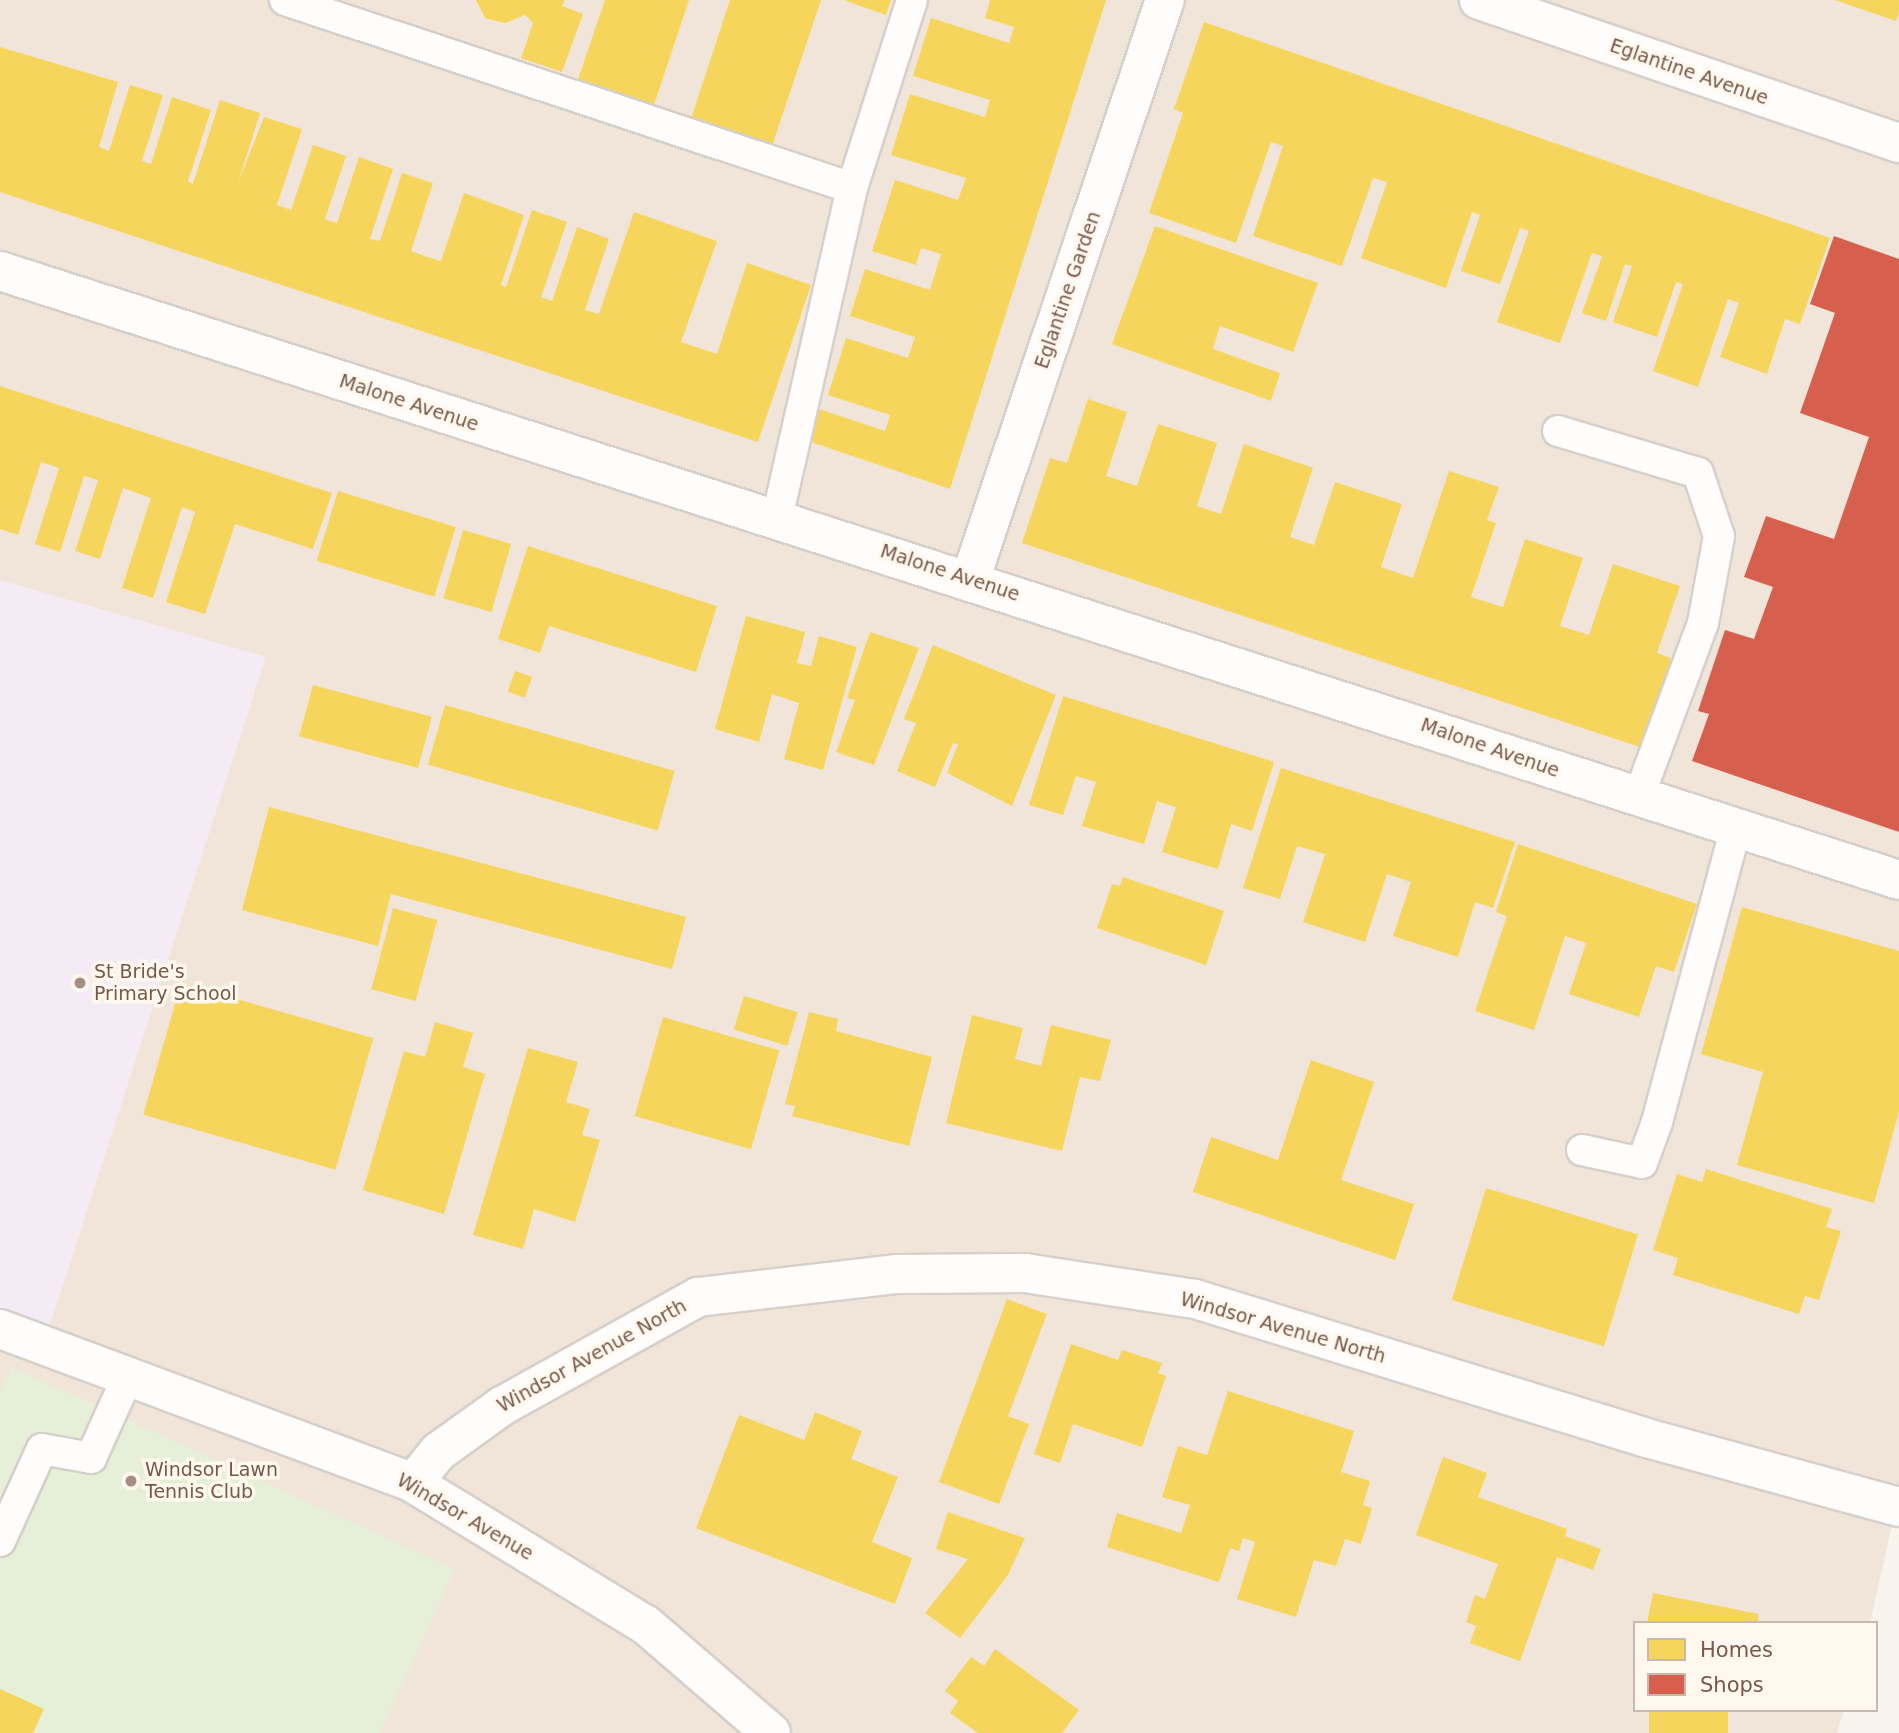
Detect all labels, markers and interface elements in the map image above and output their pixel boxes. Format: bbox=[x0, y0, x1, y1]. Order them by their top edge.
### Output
street label: Eglantine Avenue bbox=[1607, 34, 1771, 110]
street label: Eglantine Garden bbox=[1030, 208, 1106, 372]
street label: Malone Avenue bbox=[336, 370, 482, 436]
street label: Malone Avenue bbox=[877, 540, 1023, 606]
street label: Malone Avenue bbox=[1418, 714, 1562, 782]
place label: St Bride's Primary School bbox=[94, 961, 237, 1005]
marker: St Bride's Primary School bbox=[72, 975, 88, 991]
street label: Windsor Avenue North bbox=[1178, 1288, 1388, 1368]
street label: Windsor Avenue North bbox=[493, 1294, 691, 1418]
place label: Windsor Lawn Tennis Club bbox=[145, 1459, 278, 1503]
street label: Windsor Avenue bbox=[393, 1469, 537, 1565]
marker: Windsor Lawn Tennis Club bbox=[123, 1473, 139, 1489]
legend bbox=[1633, 1621, 1878, 1712]
text: Homes bbox=[1700, 1638, 1773, 1662]
text: Shops bbox=[1700, 1673, 1764, 1697]

